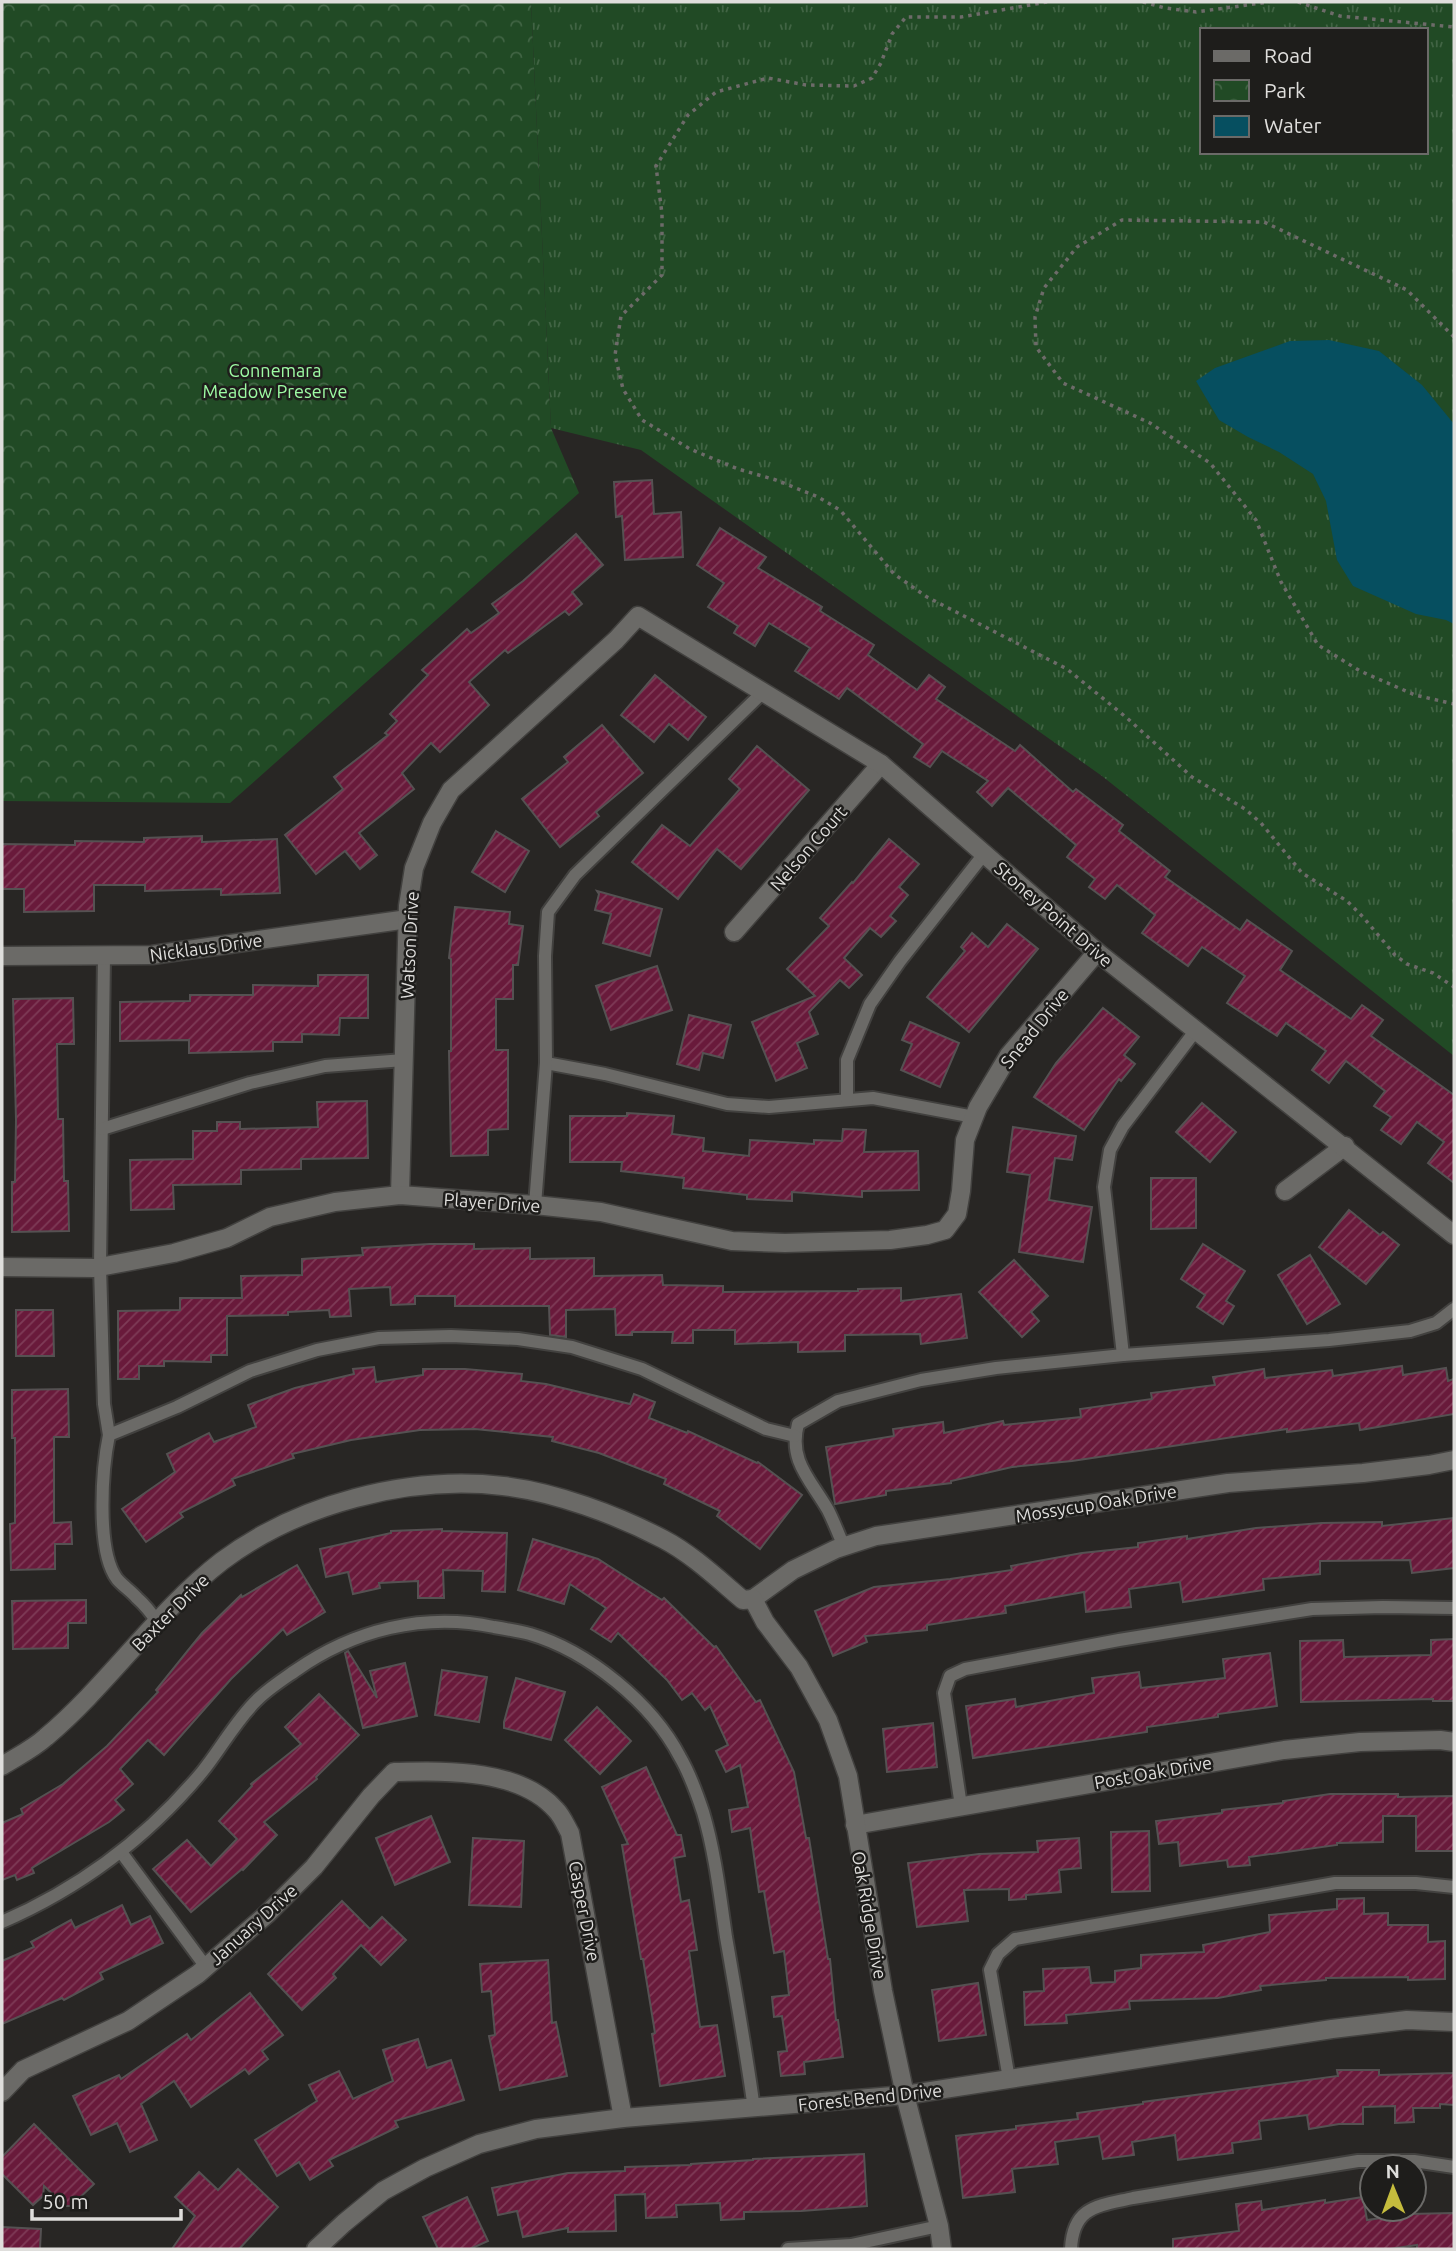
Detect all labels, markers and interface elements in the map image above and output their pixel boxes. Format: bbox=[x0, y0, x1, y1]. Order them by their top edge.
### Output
legend bbox=[1200, 28, 1428, 154]
text: Road bbox=[1264, 43, 1312, 67]
text: Park bbox=[1264, 78, 1306, 102]
text: Water bbox=[1264, 113, 1322, 137]
park label: Connemara Meadow Preserve bbox=[202, 360, 348, 401]
street label: Nelson Court bbox=[766, 801, 850, 895]
street label: Stoney Point Drive bbox=[991, 857, 1117, 971]
street label: Watson Drive bbox=[396, 891, 422, 999]
street label: Nicklaus Drive bbox=[148, 929, 264, 965]
street label: Snead Drive bbox=[996, 984, 1072, 1072]
street label: Player Drive bbox=[443, 1189, 541, 1215]
street label: Mossycup Oak Drive bbox=[1014, 1480, 1178, 1526]
street label: Baxter Drive bbox=[127, 1569, 213, 1655]
street label: Post Oak Drive bbox=[1093, 1752, 1213, 1792]
street label: Oak Ridge Drive bbox=[849, 1849, 891, 1981]
street label: Casper Drive bbox=[565, 1859, 605, 1963]
street label: January Drive bbox=[205, 1880, 301, 1968]
street label: Forest Bend Drive bbox=[797, 2079, 943, 2115]
north arrow bbox=[1358, 2153, 1428, 2223]
text: N bbox=[1385, 2160, 1400, 2182]
scale bar bbox=[32, 2178, 180, 2222]
text: 50 m bbox=[42, 2189, 89, 2213]

